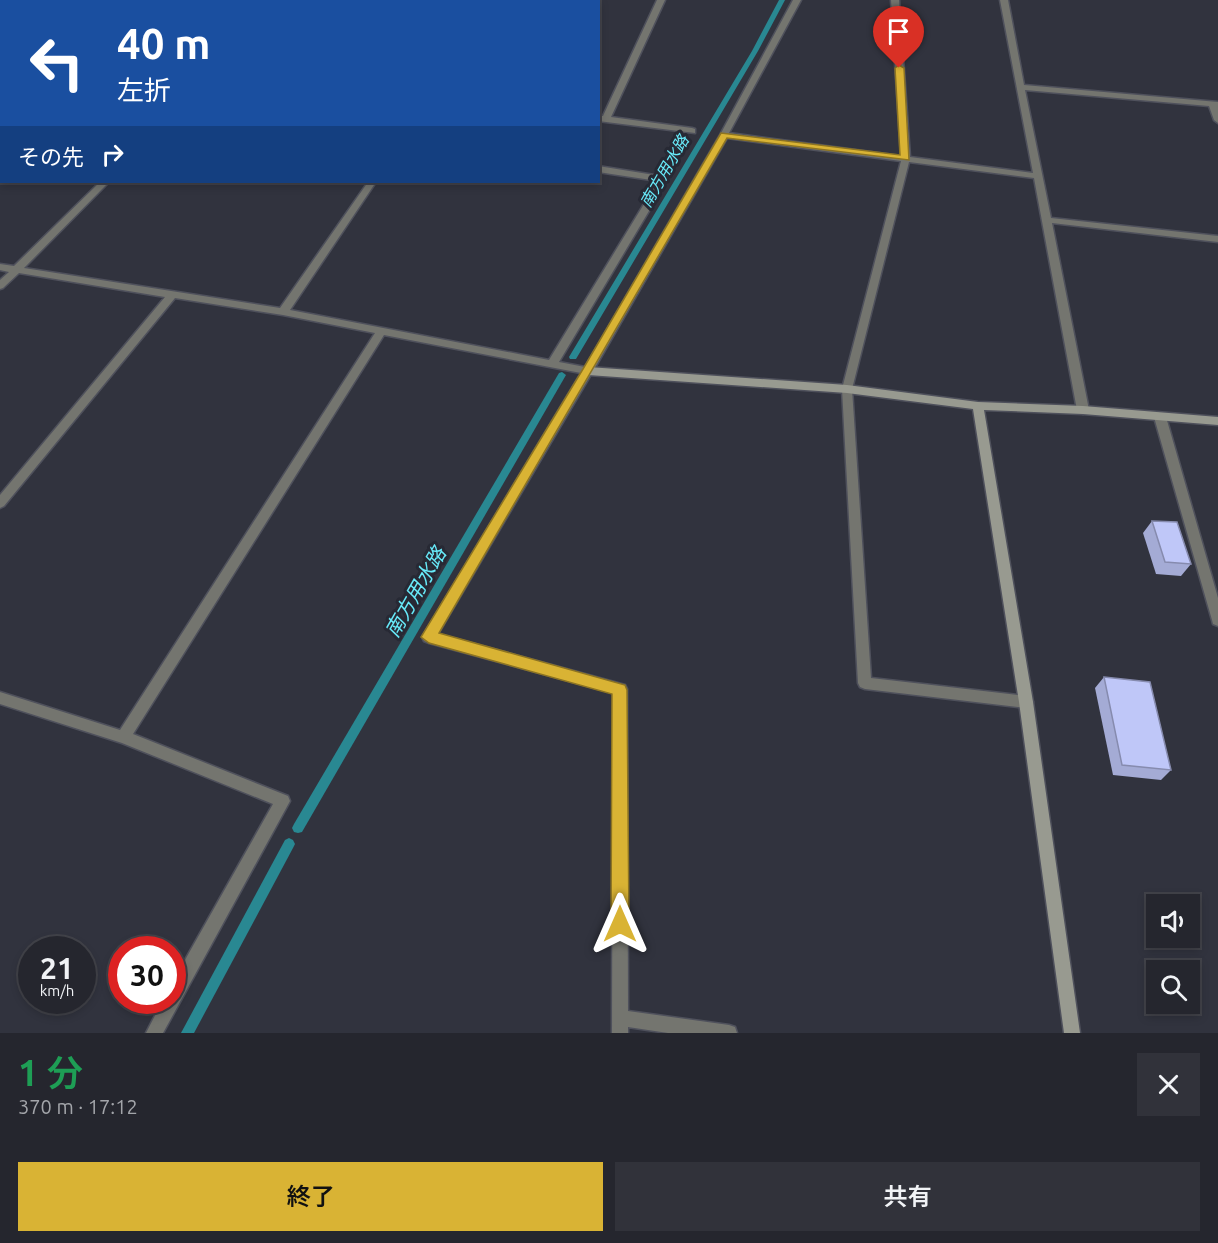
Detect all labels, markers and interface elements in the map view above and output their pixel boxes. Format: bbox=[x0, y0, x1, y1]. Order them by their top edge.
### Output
pin bbox=[873, 6, 924, 68]
icon: arrive bbox=[882, 15, 915, 48]
text: 40 m bbox=[117, 20, 211, 67]
icon: left bbox=[18, 24, 96, 102]
text: 左折 bbox=[117, 75, 171, 105]
water label: 南方用水路 bbox=[636, 130, 693, 210]
icon: right bbox=[96, 138, 129, 171]
text: その先 bbox=[18, 144, 84, 169]
water label: 南方用水路 bbox=[380, 541, 451, 641]
position arrow bbox=[588, 892, 652, 956]
map controls bbox=[1146, 894, 1200, 1014]
button: sound bbox=[1146, 894, 1200, 948]
speed limit sign: 30 bbox=[108, 936, 186, 1014]
text: 21 bbox=[40, 951, 74, 985]
button: search bbox=[1146, 960, 1200, 1014]
text: km/h bbox=[40, 982, 74, 999]
text: 1 分 bbox=[18, 1052, 83, 1093]
button: close bbox=[1137, 1053, 1200, 1116]
text: 370 m · 17:12 bbox=[18, 1095, 138, 1118]
button: 終了 bbox=[18, 1162, 603, 1231]
button: 共有 bbox=[615, 1162, 1200, 1231]

